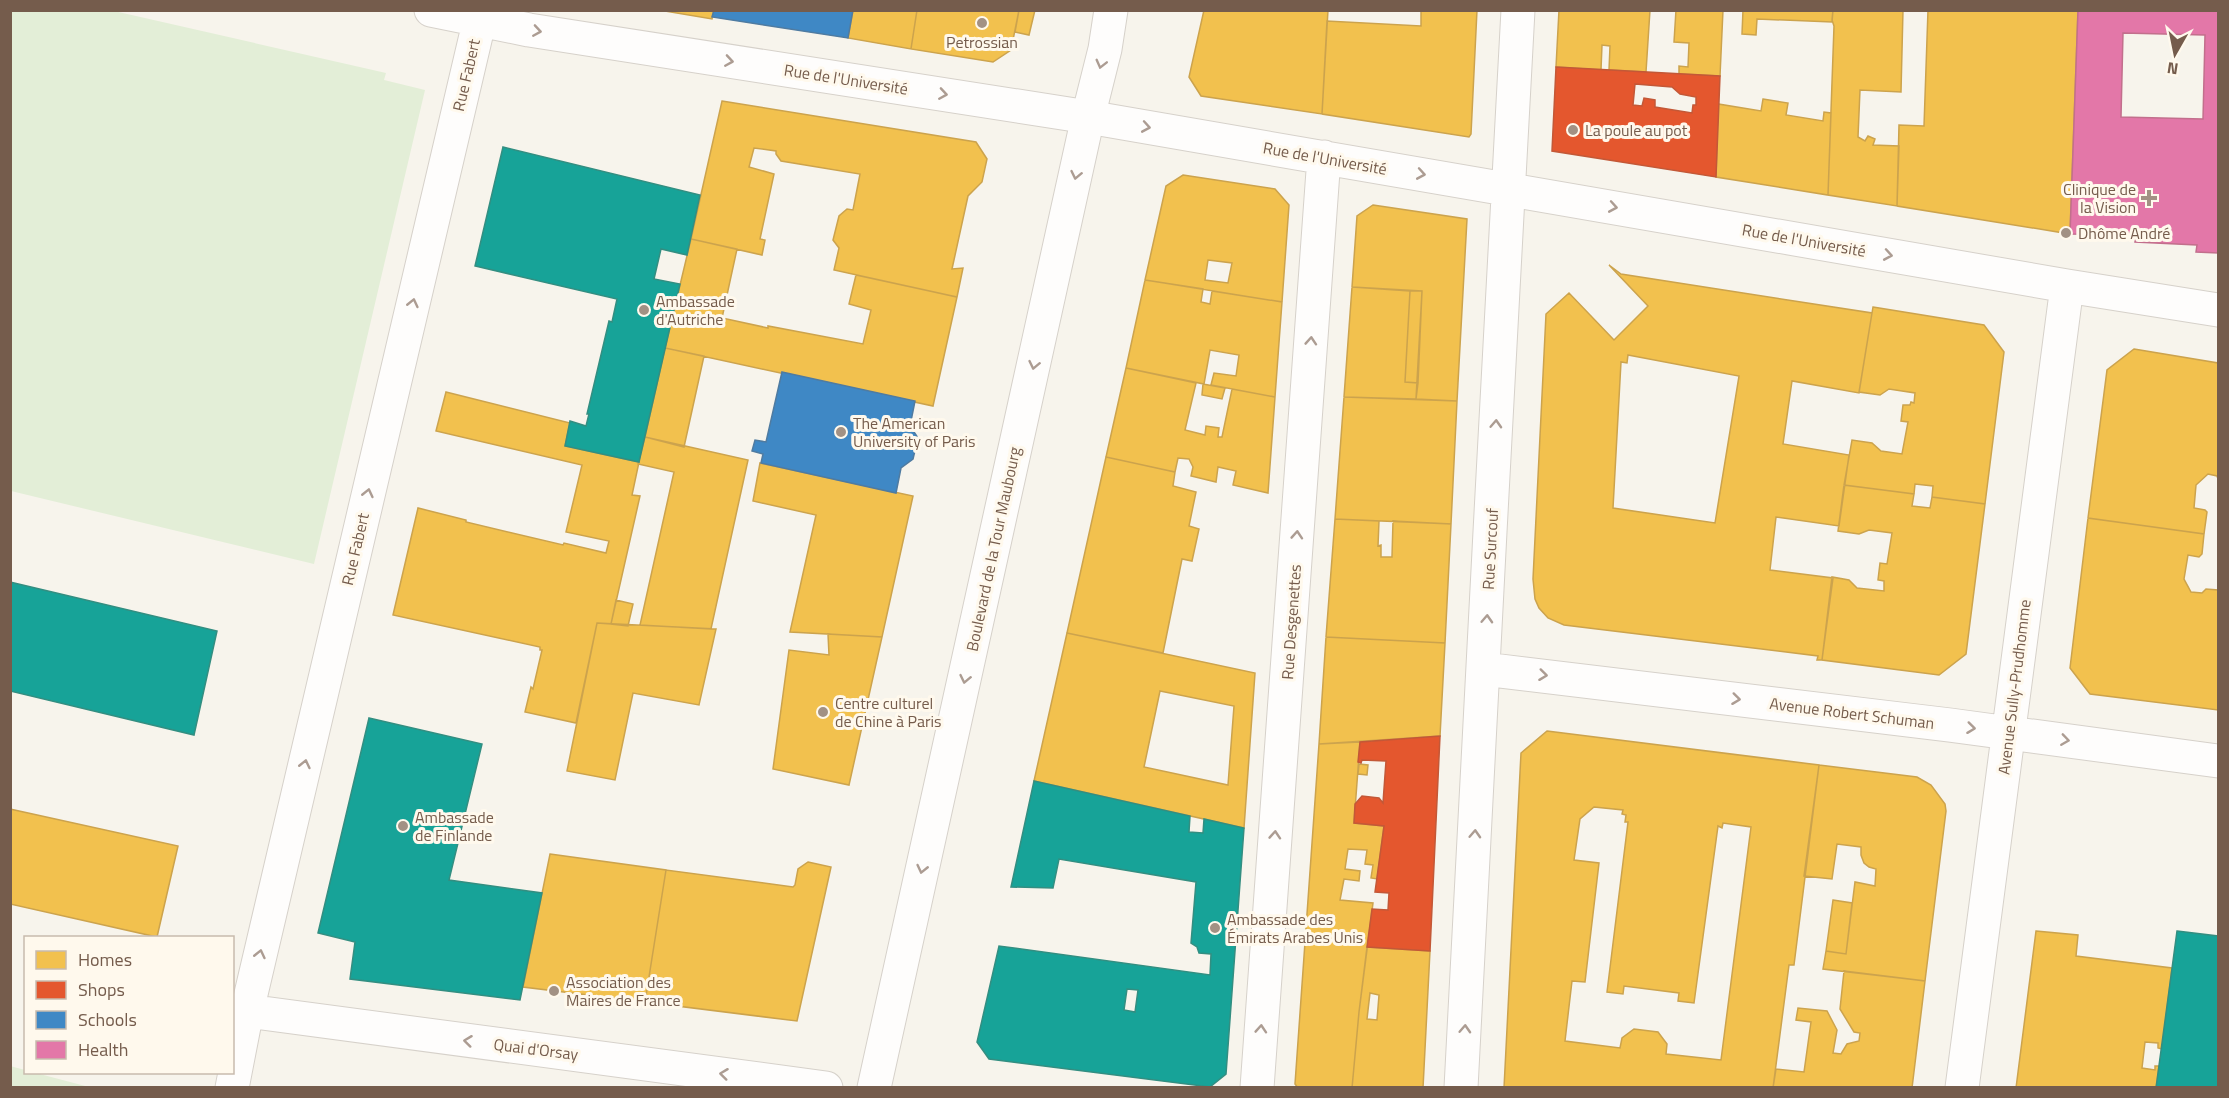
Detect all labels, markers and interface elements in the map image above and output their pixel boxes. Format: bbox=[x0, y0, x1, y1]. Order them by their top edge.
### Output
marker: Petrossian bbox=[975, 16, 989, 30]
one-way arrow bbox=[531, 24, 541, 37]
north arrow bbox=[2145, 24, 2205, 84]
place label: Petrossian bbox=[946, 30, 1018, 54]
street label: Rue Fabert bbox=[446, 36, 486, 113]
one-way arrow bbox=[724, 54, 734, 67]
text: N bbox=[2165, 56, 2180, 82]
street label: Rue de l'Université bbox=[782, 57, 910, 101]
one-way arrow bbox=[1096, 59, 1109, 69]
one-way arrow bbox=[938, 88, 947, 100]
place label: La poule au pot bbox=[1585, 118, 1688, 142]
one-way arrow bbox=[1140, 120, 1150, 133]
marker: La poule au pot bbox=[1566, 123, 1580, 137]
street label: Rue de l'Université bbox=[1261, 135, 1389, 181]
one-way arrow bbox=[1415, 167, 1425, 180]
one-way arrow bbox=[1070, 169, 1083, 179]
place label: Clinique de la Vision bbox=[2063, 177, 2136, 219]
marker: Clinique de la Vision bbox=[2140, 189, 2158, 207]
one-way arrow bbox=[1608, 200, 1618, 213]
street label: Rue de l'Université bbox=[1740, 217, 1868, 263]
place label: Dhôme André bbox=[2078, 221, 2170, 245]
marker: Dhôme André bbox=[2059, 226, 2073, 240]
one-way arrow bbox=[1883, 248, 1893, 260]
place label: Ambassade d'Autriche bbox=[656, 289, 735, 331]
one-way arrow bbox=[405, 298, 418, 308]
marker: Ambassade d'Autriche bbox=[637, 303, 651, 317]
one-way arrow bbox=[1304, 336, 1317, 345]
one-way arrow bbox=[1028, 360, 1041, 370]
place label: The American University of Paris bbox=[853, 411, 976, 453]
one-way arrow bbox=[1489, 419, 1502, 428]
marker: The American University of Paris bbox=[834, 425, 848, 439]
street label: Boulevard de la Tour Maubourg bbox=[960, 445, 1026, 653]
one-way arrow bbox=[361, 488, 374, 498]
street label: Rue Surcouf bbox=[1476, 507, 1504, 590]
street label: Rue Fabert bbox=[335, 510, 375, 587]
one-way arrow bbox=[1290, 531, 1303, 540]
street label: Rue Desgenettes bbox=[1275, 564, 1307, 680]
street label: Avenue Sully-Prudhomme bbox=[1991, 598, 2037, 776]
one-way arrow bbox=[1480, 614, 1493, 623]
one-way arrow bbox=[1538, 669, 1547, 681]
one-way arrow bbox=[959, 673, 972, 683]
place label: Centre culturel de Chine à Paris bbox=[835, 691, 942, 733]
street label: Avenue Robert Schuman bbox=[1768, 691, 1936, 735]
one-way arrow bbox=[1732, 692, 1741, 705]
marker: Centre culturel de Chine à Paris bbox=[816, 705, 830, 719]
one-way arrow bbox=[1967, 721, 1976, 733]
one-way arrow bbox=[2060, 733, 2070, 746]
one-way arrow bbox=[297, 760, 310, 770]
place label: Ambassade de Finlande bbox=[415, 805, 494, 847]
marker: Ambassade de Finlande bbox=[396, 819, 410, 833]
one-way arrow bbox=[1269, 830, 1282, 839]
one-way arrow bbox=[1469, 830, 1482, 839]
one-way arrow bbox=[917, 864, 930, 874]
place label: Ambassade des Émirats Arabes Unis bbox=[1227, 907, 1363, 949]
marker: Ambassade des Émirats Arabes Unis bbox=[1208, 921, 1222, 935]
legend bbox=[24, 936, 234, 1074]
text: Homes bbox=[78, 946, 132, 973]
one-way arrow bbox=[253, 950, 266, 960]
place label: Association des Maires de France bbox=[566, 970, 681, 1012]
text: Shops bbox=[78, 976, 125, 1003]
marker: Association des Maires de France bbox=[547, 984, 561, 998]
text: Schools bbox=[78, 1006, 137, 1033]
one-way arrow bbox=[1255, 1025, 1268, 1034]
one-way arrow bbox=[1458, 1025, 1471, 1034]
street label: Quai d'Orsay bbox=[492, 1032, 580, 1066]
one-way arrow bbox=[463, 1035, 472, 1047]
text: Health bbox=[78, 1036, 128, 1063]
one-way arrow bbox=[719, 1068, 728, 1080]

